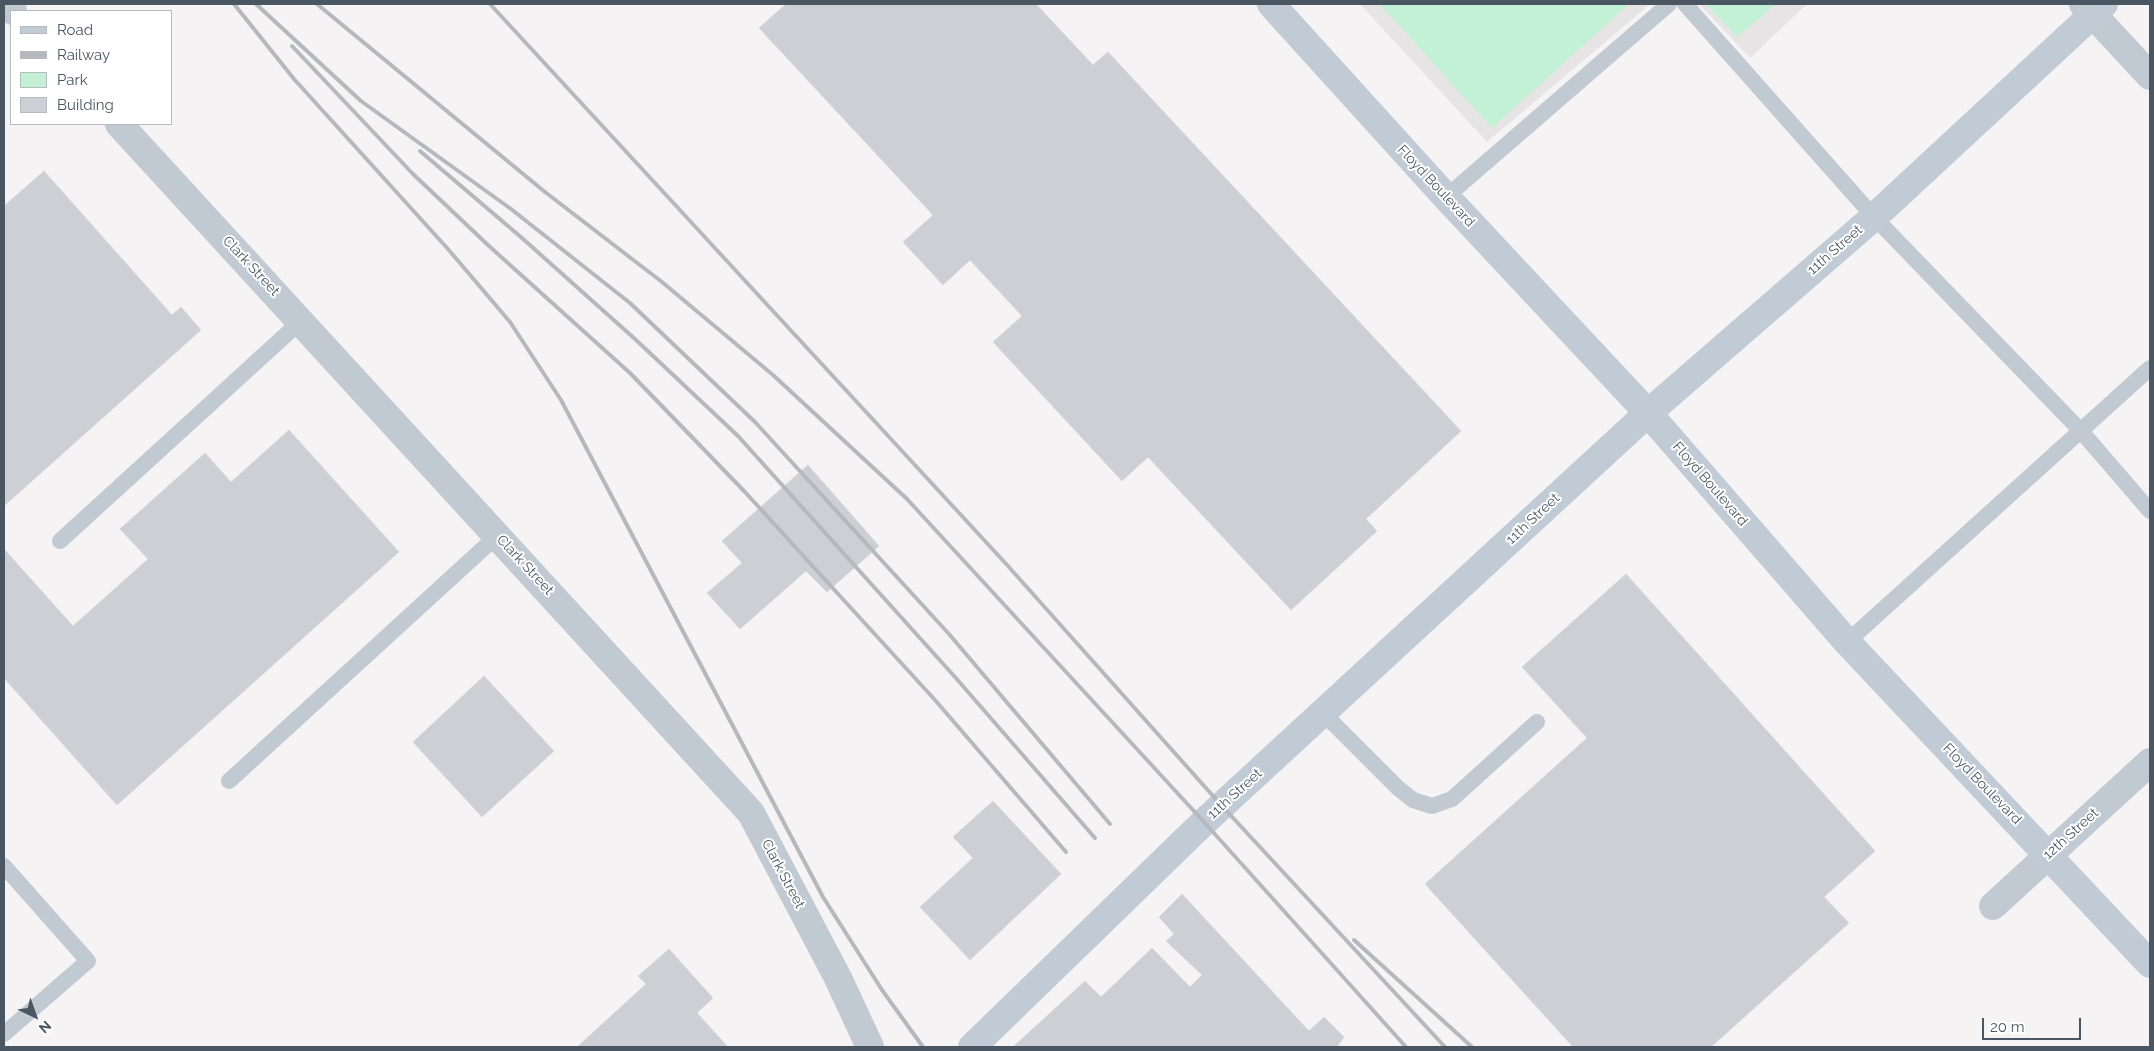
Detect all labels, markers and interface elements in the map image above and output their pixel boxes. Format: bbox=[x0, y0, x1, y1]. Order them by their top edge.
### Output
legend bbox=[10, 10, 172, 125]
text: Road bbox=[57, 21, 93, 39]
text: Railway bbox=[57, 46, 110, 64]
text: Park bbox=[57, 71, 88, 89]
text: Building bbox=[57, 96, 114, 114]
street label: Floyd Boulevard bbox=[1394, 142, 1478, 230]
street label: 11th Street bbox=[1804, 222, 1866, 278]
street label: Clark Street bbox=[219, 233, 283, 299]
street label: Floyd Boulevard bbox=[1669, 439, 1751, 529]
street label: 11th Street bbox=[1503, 490, 1563, 548]
street label: Clark Street bbox=[493, 532, 557, 598]
street label: Floyd Boulevard bbox=[1939, 740, 2025, 828]
street label: 11th Street bbox=[1204, 765, 1266, 823]
street label: 12th Street bbox=[2040, 805, 2102, 863]
street label: Clark Street bbox=[758, 837, 808, 911]
north arrow bbox=[10, 991, 60, 1041]
scale bar bbox=[1984, 1008, 2083, 1040]
text: N bbox=[36, 1018, 54, 1037]
text: 20 m bbox=[1990, 1018, 2025, 1036]

